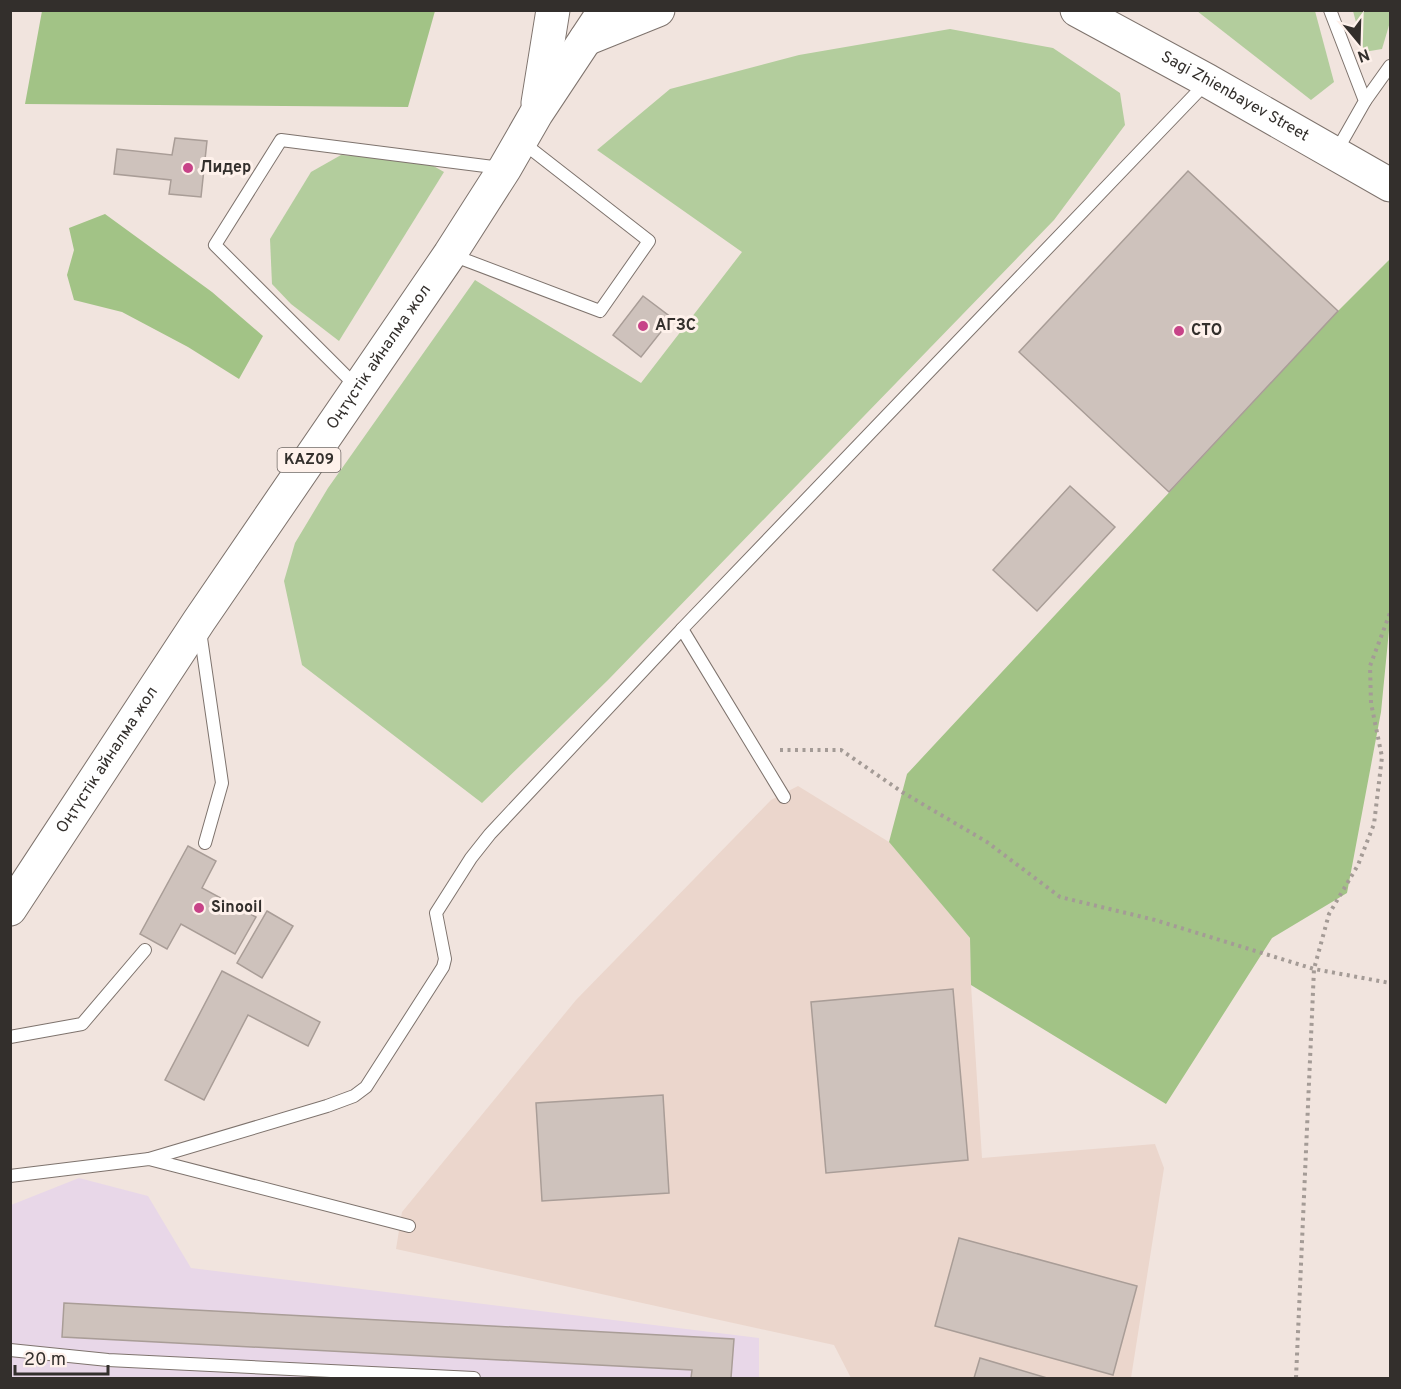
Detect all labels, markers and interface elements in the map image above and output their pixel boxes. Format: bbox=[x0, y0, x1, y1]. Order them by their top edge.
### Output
north arrow bbox=[1329, 12, 1389, 72]
text: N bbox=[1355, 43, 1372, 66]
street label: Sagi Zhienbayev Street bbox=[1157, 47, 1312, 146]
place label: Лидер bbox=[200, 158, 251, 178]
marker: Лидер bbox=[181, 161, 195, 175]
street label: Оңтүстік айналма жол bbox=[323, 281, 436, 434]
place label: АГЗС bbox=[655, 316, 696, 336]
marker: АГЗС bbox=[636, 319, 650, 333]
place label: СТО bbox=[1191, 321, 1222, 341]
marker: СТО bbox=[1172, 324, 1186, 338]
road number: KAZ09 bbox=[278, 448, 340, 472]
street label: Оңтүстік айналма жол bbox=[52, 683, 163, 837]
place label: Sinooil bbox=[211, 898, 262, 918]
marker: Sinooil bbox=[192, 901, 206, 915]
scale bar bbox=[15, 1338, 108, 1376]
text: 20 m bbox=[24, 1349, 66, 1372]

